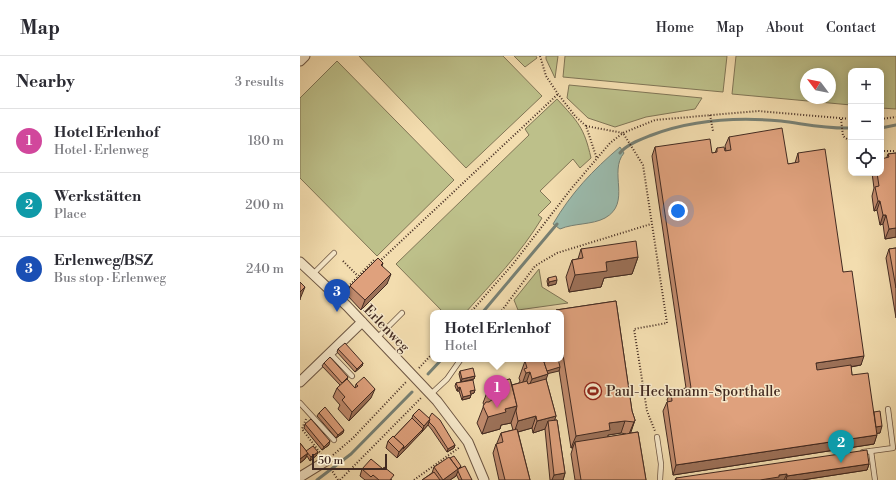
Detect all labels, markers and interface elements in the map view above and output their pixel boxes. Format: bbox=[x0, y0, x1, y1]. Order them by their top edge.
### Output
text: Map bbox=[20, 16, 60, 40]
text: Home bbox=[656, 19, 694, 37]
text: Map bbox=[716, 19, 744, 37]
text: About bbox=[766, 19, 804, 37]
text: Contact bbox=[826, 19, 876, 37]
north arrow bbox=[800, 68, 836, 104]
map controls bbox=[848, 68, 884, 176]
button: + bbox=[848, 68, 884, 104]
text: Nearby bbox=[16, 71, 75, 93]
text: 3 results bbox=[235, 74, 284, 90]
button: − bbox=[848, 104, 884, 140]
text: Hotel Erlenhof bbox=[54, 123, 159, 142]
text: 1 bbox=[26, 133, 32, 149]
text: 180 m bbox=[248, 133, 284, 149]
button: locate bbox=[848, 140, 884, 176]
text: Hotel · Erlenweg bbox=[54, 142, 149, 158]
text: Werkstätten bbox=[54, 187, 141, 206]
text: 2 bbox=[25, 197, 33, 213]
text: 200 m bbox=[245, 197, 284, 213]
your location bbox=[668, 201, 688, 221]
text: Place bbox=[54, 206, 86, 222]
text: Erlenweg/BSZ bbox=[54, 251, 153, 270]
text: 3 bbox=[25, 261, 33, 277]
text: 240 m bbox=[246, 261, 284, 277]
text: Bus stop · Erlenweg bbox=[54, 270, 166, 286]
pin: 3 bbox=[324, 279, 350, 312]
street label: Erlenweg bbox=[359, 301, 414, 357]
popup bbox=[430, 310, 564, 362]
text: Hotel Erlenhof bbox=[445, 319, 549, 338]
text: Hotel bbox=[445, 338, 477, 354]
pin: 1 bbox=[484, 375, 510, 408]
sports icon: Paul-Heckmann-Sporthalle bbox=[583, 381, 603, 401]
place label: Paul-Heckmann-Sporthalle bbox=[606, 383, 781, 401]
pin: 2 bbox=[828, 430, 854, 463]
scale bar bbox=[312, 452, 387, 471]
text: 50 m bbox=[318, 454, 343, 468]

